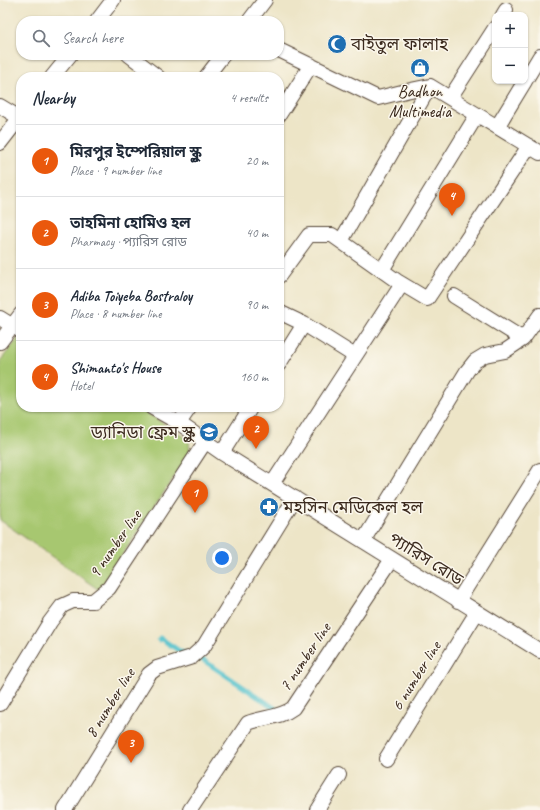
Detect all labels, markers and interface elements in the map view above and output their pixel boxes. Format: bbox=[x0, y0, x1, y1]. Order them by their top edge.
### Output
map controls bbox=[492, 12, 528, 84]
button: + bbox=[492, 12, 528, 48]
search box bbox=[16, 16, 284, 60]
icon: search bbox=[30, 27, 52, 49]
text: Search here bbox=[62, 29, 123, 48]
mosque icon: বাইতুল ফালাহ bbox=[326, 33, 348, 55]
place label: বাইতুল ফালাহ bbox=[350, 34, 449, 55]
button: − bbox=[492, 48, 528, 84]
shop icon: Badhon Multimedia bbox=[409, 57, 431, 79]
place label: Badhon Multimedia bbox=[389, 81, 452, 122]
text: Nearby bbox=[32, 88, 75, 109]
text: 4 results bbox=[230, 90, 268, 106]
text: মিরপুর ইম্পেরিয়াল স্কুল bbox=[70, 143, 202, 162]
text: 1 bbox=[42, 153, 48, 169]
text: 20 m bbox=[246, 153, 268, 169]
text: Place · 9 number line bbox=[70, 163, 161, 179]
pin: 4 bbox=[439, 183, 465, 216]
text: তাহমিনা হোমিও হল bbox=[70, 214, 191, 233]
text: 2 bbox=[42, 225, 48, 241]
text: 40 m bbox=[246, 225, 268, 241]
text: Pharmacy · প্যারিস রোড bbox=[70, 234, 187, 250]
text: Adiba Toiyeba Bostraloy bbox=[70, 287, 192, 306]
text: 3 bbox=[42, 297, 48, 313]
text: 90 m bbox=[246, 297, 268, 313]
text: Place · 8 number line bbox=[70, 306, 161, 322]
text: Shimanto's House bbox=[70, 359, 161, 378]
text: 4 bbox=[42, 369, 48, 385]
text: 160 m bbox=[240, 369, 268, 385]
text: Hotel bbox=[70, 378, 93, 394]
pin: 2 bbox=[243, 416, 269, 449]
school or university icon: ড্যানিডা ফ্রেম স্কুল bbox=[198, 421, 220, 443]
place label: ড্যানিডা ফ্রেম স্কুল bbox=[90, 422, 196, 443]
pin: 1 bbox=[182, 480, 208, 513]
pharmacy icon: মহসিন মেডিকেল হল bbox=[258, 496, 280, 518]
place label: মহসিন মেডিকেল হল bbox=[282, 497, 424, 518]
street label: 9 number line bbox=[84, 505, 147, 582]
street label: প্যারিস রোড bbox=[385, 528, 468, 591]
your location bbox=[212, 548, 232, 568]
street label: 7 number line bbox=[274, 617, 336, 695]
street label: 6 number line bbox=[386, 636, 446, 715]
street label: 8 number line bbox=[80, 663, 140, 742]
pin: 3 bbox=[118, 730, 144, 763]

